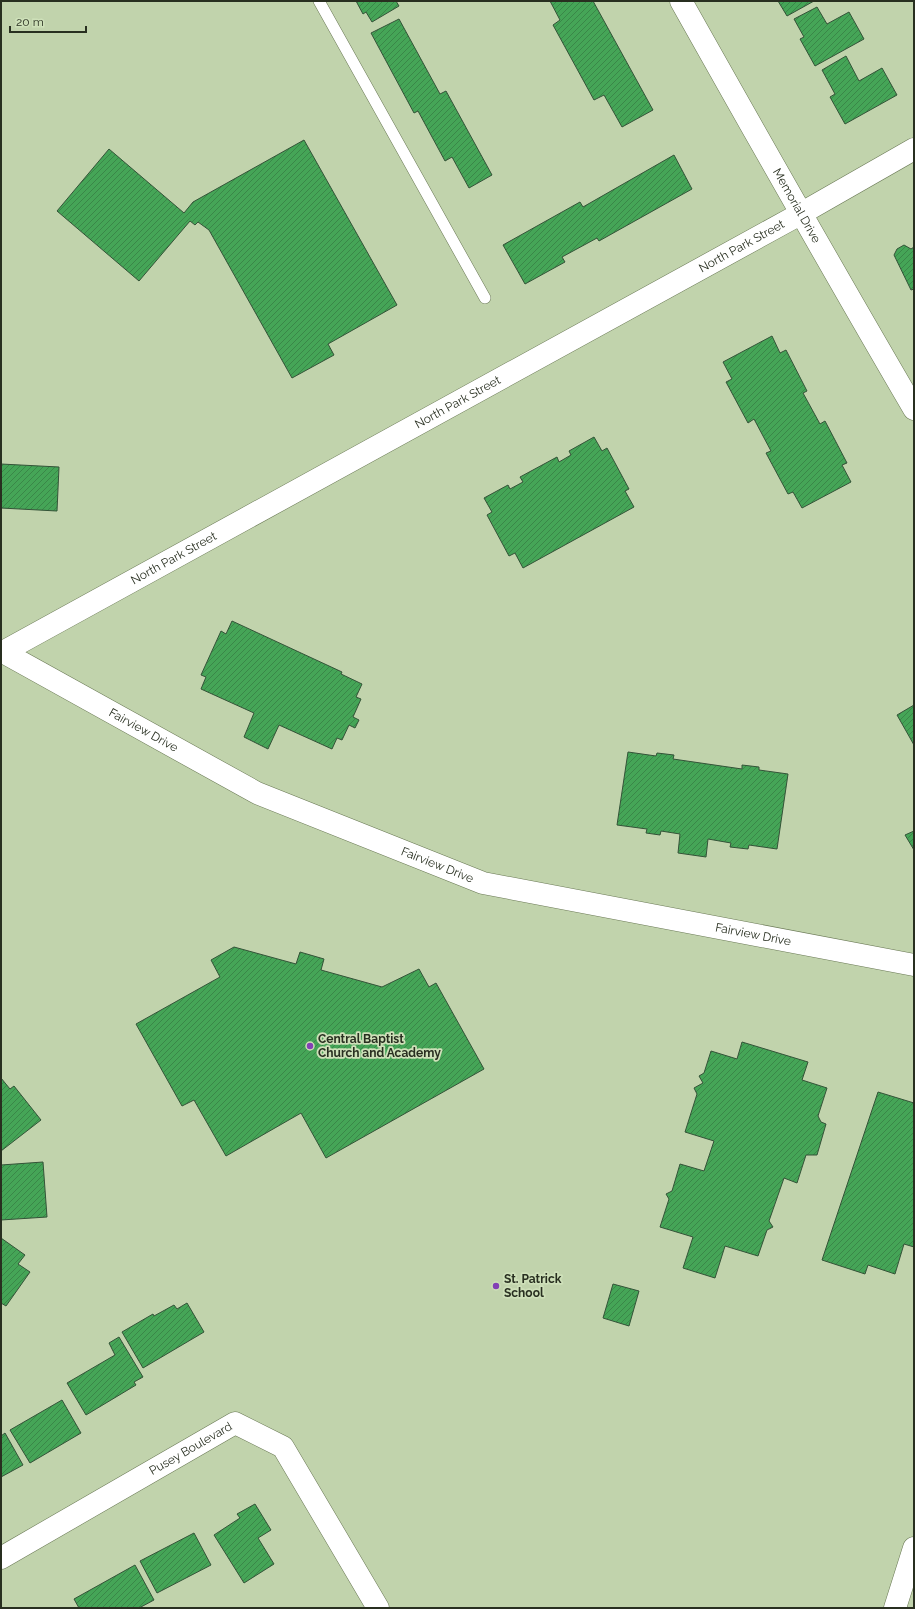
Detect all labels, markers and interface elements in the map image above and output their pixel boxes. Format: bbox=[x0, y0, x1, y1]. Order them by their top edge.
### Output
scale bar bbox=[10, 8, 86, 34]
text: 20 m bbox=[16, 15, 44, 29]
street label: Memorial Drive bbox=[770, 166, 823, 245]
street label: North Park Street bbox=[696, 217, 787, 275]
street label: North Park Street bbox=[412, 373, 503, 431]
street label: North Park Street bbox=[128, 529, 219, 587]
street label: Fairview Drive bbox=[107, 705, 181, 755]
street label: Fairview Drive bbox=[399, 844, 476, 886]
street label: Fairview Drive bbox=[714, 920, 792, 948]
place label: Central Baptist Church and Academy bbox=[318, 1032, 441, 1060]
marker: Central Baptist Church and Academy bbox=[305, 1041, 315, 1051]
place label: St. Patrick School bbox=[504, 1272, 562, 1300]
marker: St. Patrick School bbox=[491, 1281, 501, 1291]
street label: Pusey Boulevard bbox=[147, 1419, 235, 1478]

